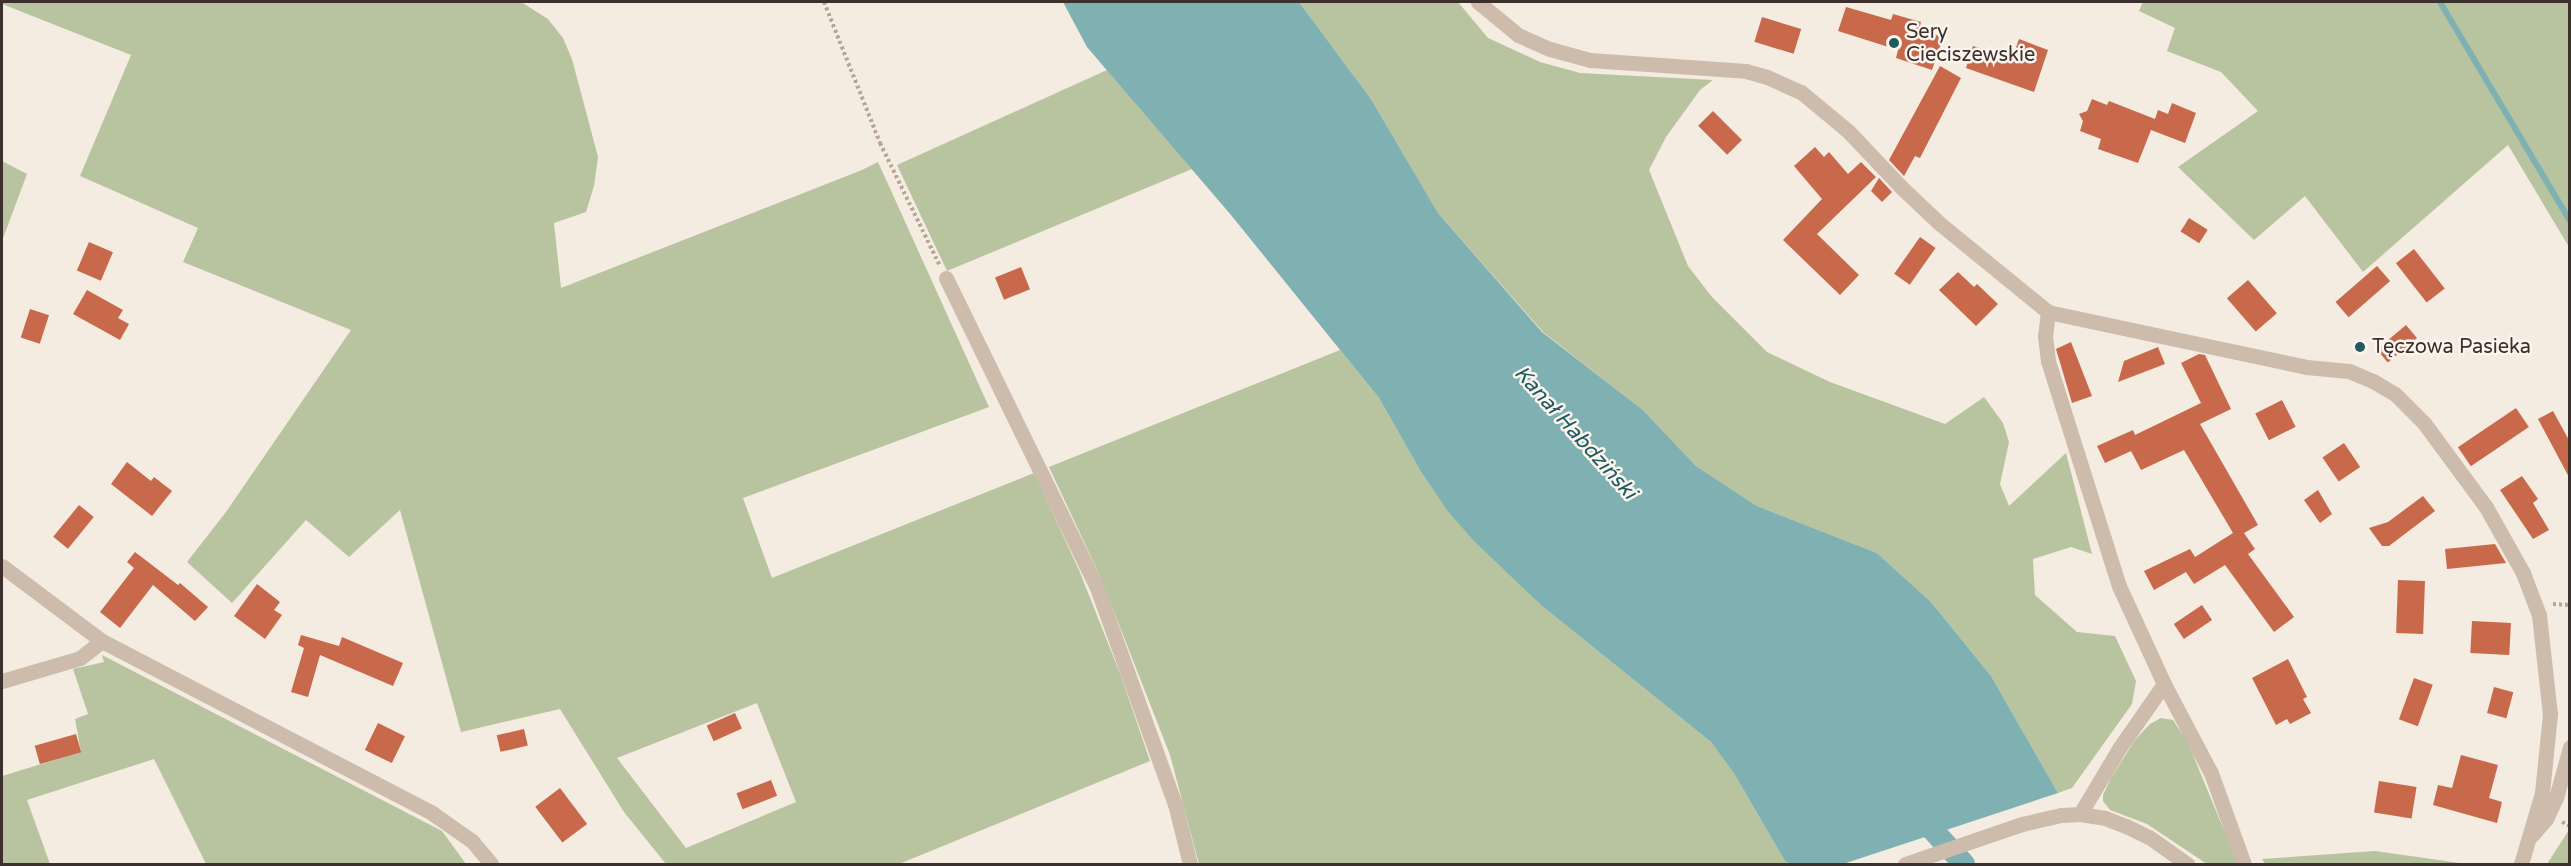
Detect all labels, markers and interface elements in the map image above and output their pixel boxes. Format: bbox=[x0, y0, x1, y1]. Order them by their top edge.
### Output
place label: Sery Cieciszewskie bbox=[1906, 20, 2035, 67]
marker: Sery Cieciszewskie bbox=[1887, 36, 1901, 50]
place label: Tęczowa Pasieka bbox=[2372, 335, 2531, 359]
marker: Tęczowa Pasieka bbox=[2353, 340, 2367, 354]
water label: Kanał Habdziński bbox=[1509, 361, 1641, 505]

